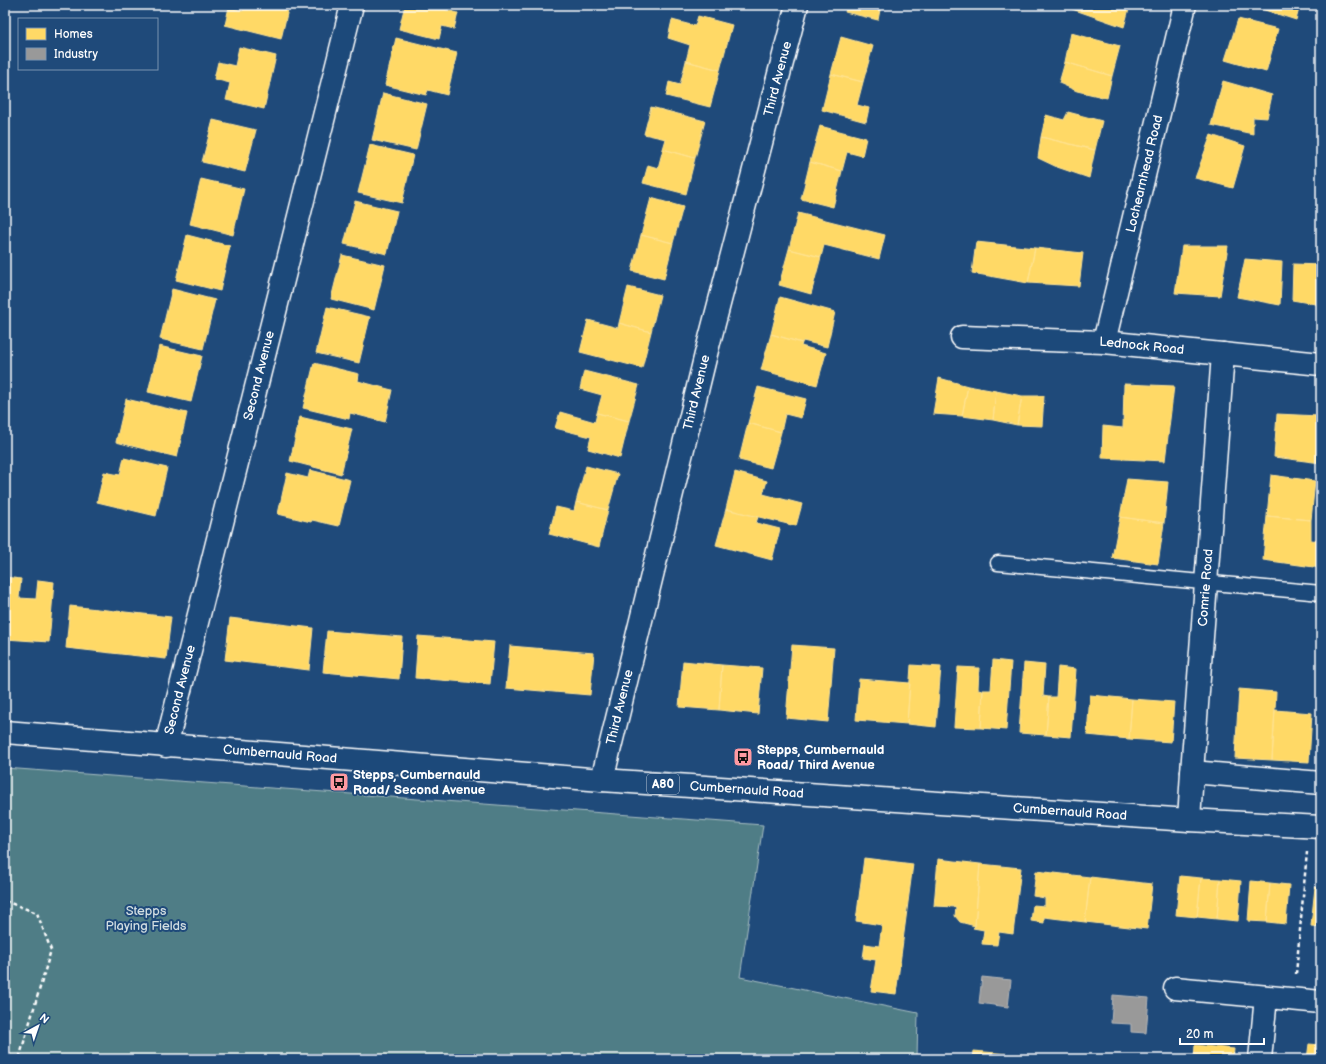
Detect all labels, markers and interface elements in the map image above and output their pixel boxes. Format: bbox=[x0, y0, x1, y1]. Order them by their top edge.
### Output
legend bbox=[18, 18, 158, 70]
text: Homes bbox=[54, 27, 93, 42]
street label: Third Avenue bbox=[760, 39, 795, 118]
text: Industry bbox=[54, 47, 99, 62]
street label: Lochearnhead Road bbox=[1123, 113, 1166, 234]
street label: Second Avenue bbox=[240, 329, 278, 422]
street label: Lednock Road bbox=[1099, 334, 1185, 358]
street label: Third Avenue bbox=[680, 353, 714, 432]
street label: Comrie Road bbox=[1195, 548, 1217, 627]
street label: Second Avenue bbox=[161, 643, 199, 736]
street label: Third Avenue bbox=[603, 668, 637, 746]
street label: Cumbernauld Road bbox=[222, 742, 338, 767]
place label: Stepps, Cumbernauld Road/ Third Avenue bbox=[757, 742, 884, 773]
bus stop icon: Stepps, Cumbernauld Road/ Third Avenue bbox=[732, 746, 754, 768]
place label: Stepps, Cumbernauld Road/ Second Avenue bbox=[353, 767, 486, 798]
bus stop icon: Stepps, Cumbernauld Road/ Second Avenue bbox=[328, 771, 350, 793]
road number: A80 bbox=[647, 774, 679, 794]
street label: Cumbernauld Road bbox=[689, 778, 804, 802]
street label: Cumbernauld Road bbox=[1012, 800, 1128, 824]
park label: Stepps Playing Fields bbox=[106, 903, 187, 934]
north arrow bbox=[18, 1006, 58, 1046]
text: N bbox=[37, 1011, 51, 1026]
scale bar bbox=[1180, 1020, 1264, 1046]
text: 20 m bbox=[1186, 1027, 1213, 1042]

